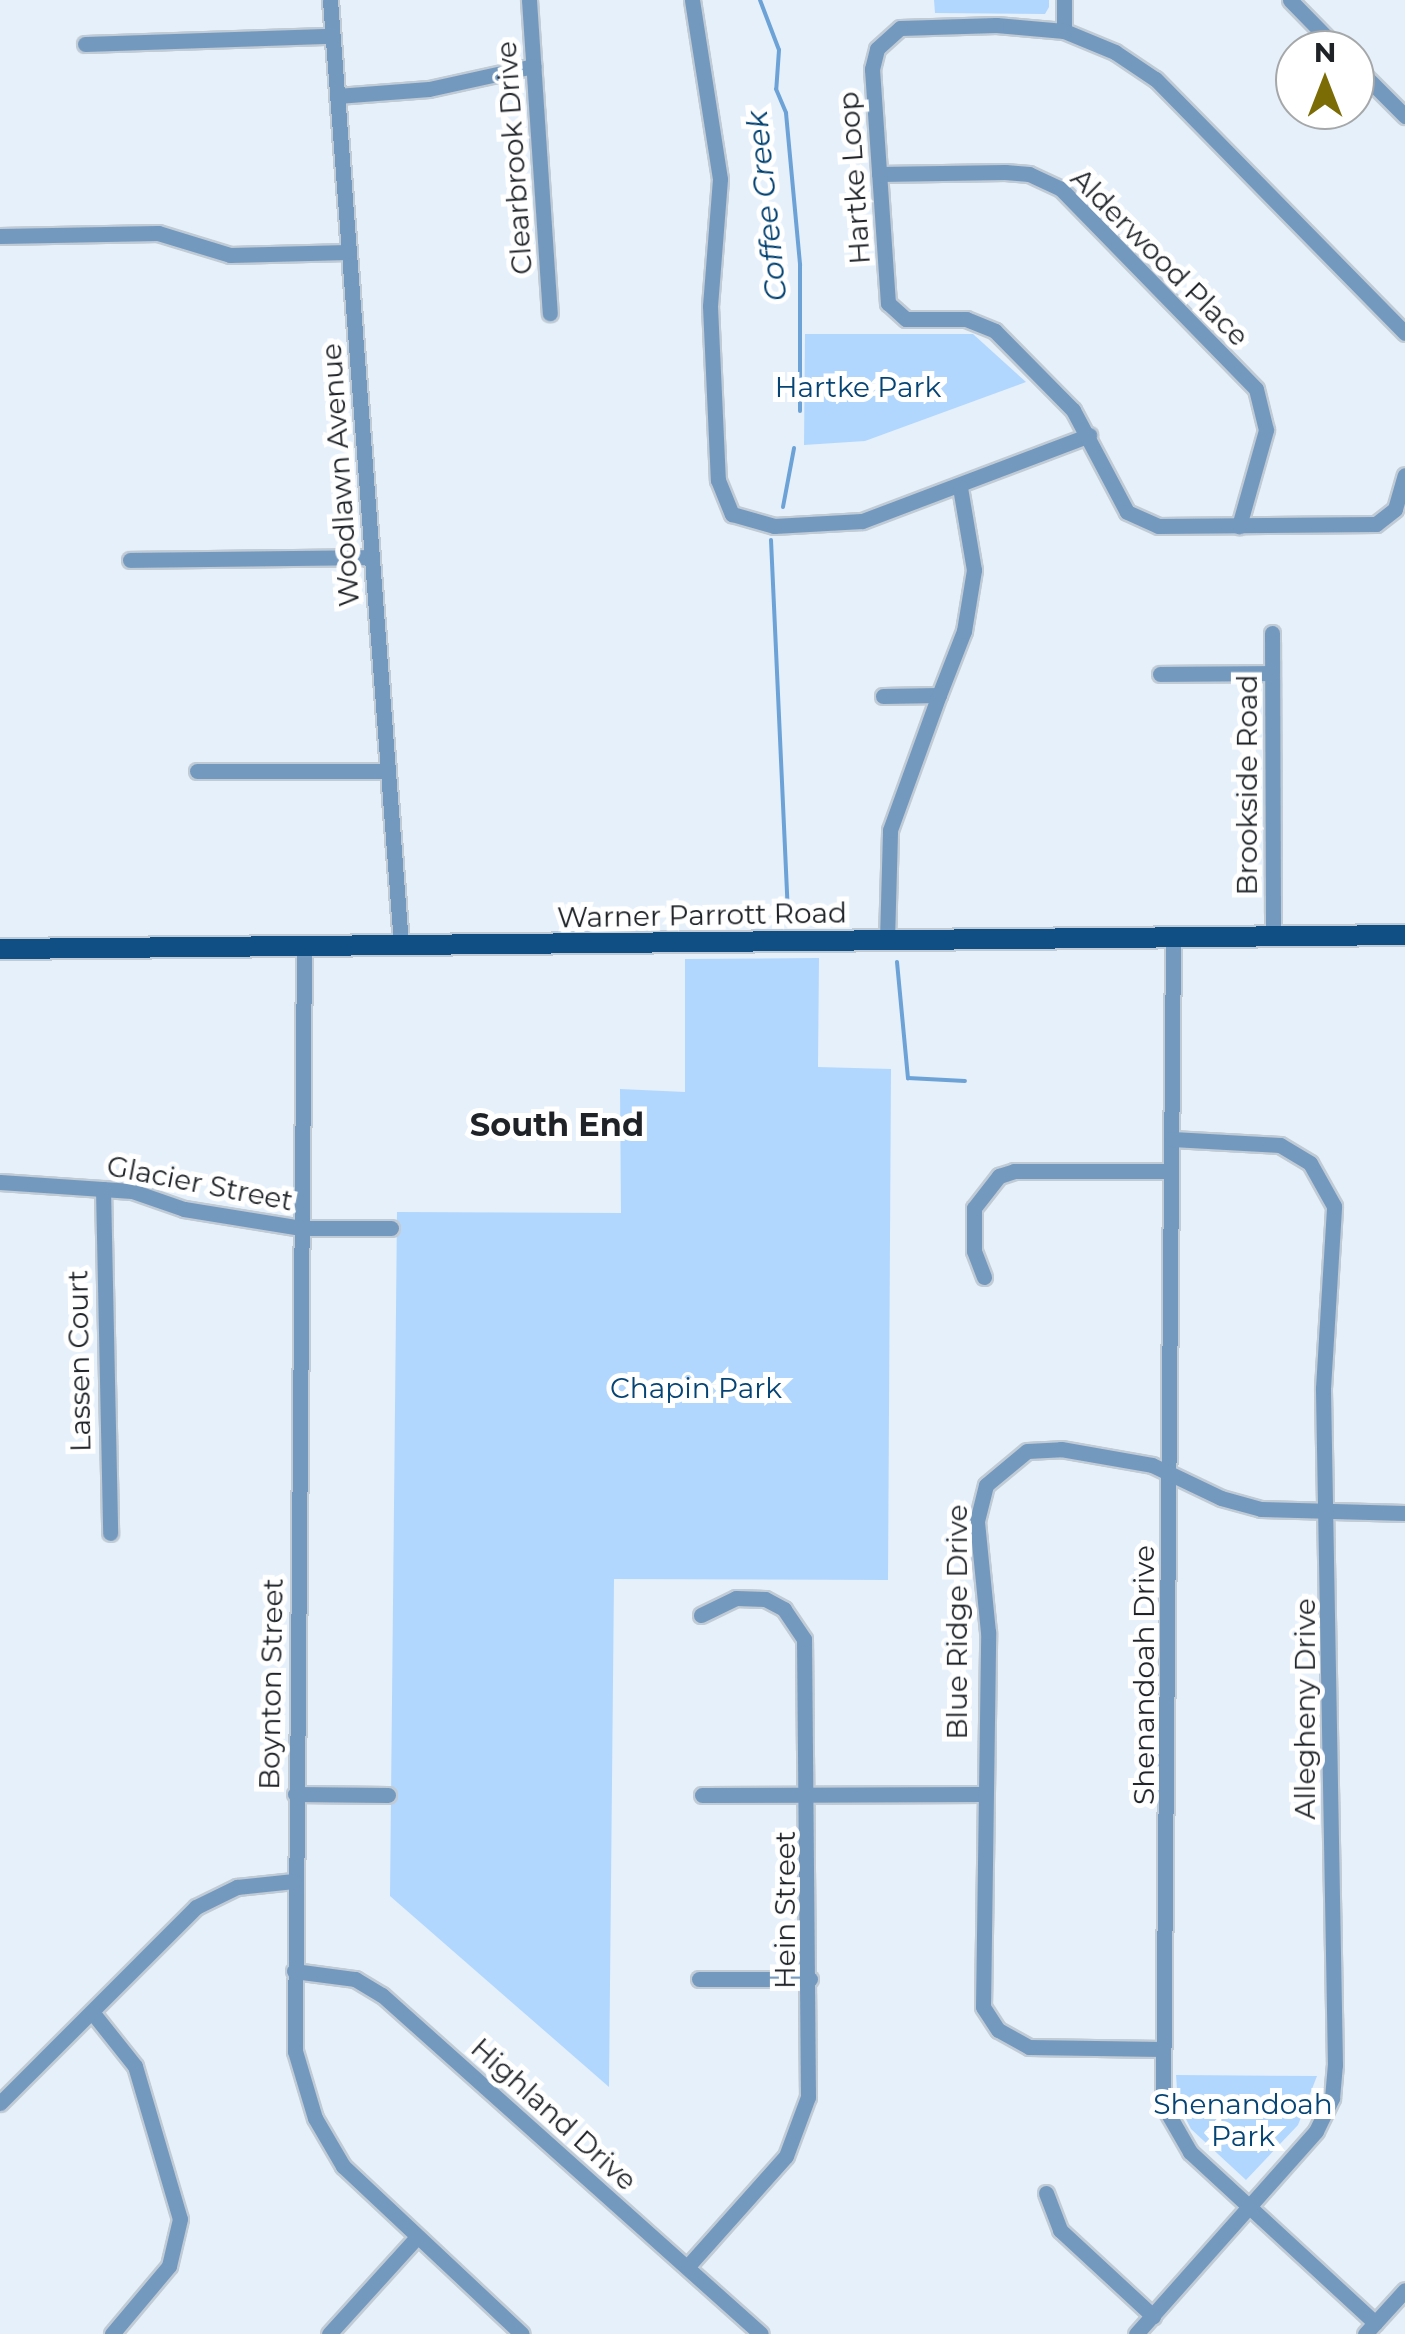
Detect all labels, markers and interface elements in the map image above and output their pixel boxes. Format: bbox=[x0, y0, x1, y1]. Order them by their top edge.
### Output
north arrow bbox=[1275, 30, 1375, 130]
text: N bbox=[1314, 35, 1336, 69]
street label: Clearbrook Drive bbox=[489, 40, 539, 276]
street label: Hartke Loop bbox=[831, 91, 877, 265]
water label: Coffee Creek bbox=[739, 109, 795, 303]
street label: Alderwood Place bbox=[1064, 161, 1256, 353]
street label: Woodlawn Avenue bbox=[314, 342, 366, 608]
park label: Hartke Park bbox=[775, 370, 941, 404]
street label: Brookside Road bbox=[1230, 674, 1264, 896]
street label: Warner Parrott Road bbox=[557, 896, 847, 934]
district label: South End bbox=[470, 1106, 644, 1144]
street label: Glacier Street bbox=[104, 1148, 296, 1218]
street label: Lassen Court bbox=[61, 1270, 97, 1452]
park label: Chapin Park bbox=[610, 1371, 782, 1405]
street label: Blue Ridge Drive bbox=[940, 1504, 974, 1740]
street label: Shenandoah Drive bbox=[1127, 1545, 1161, 1805]
street label: Boynton Street bbox=[252, 1578, 290, 1790]
street label: Allegheny Drive bbox=[1288, 1598, 1322, 1820]
street label: Hein Street bbox=[768, 1831, 802, 1989]
street label: Highland Drive bbox=[464, 2031, 644, 2197]
park label: Shenandoah Park bbox=[1153, 2087, 1333, 2153]

